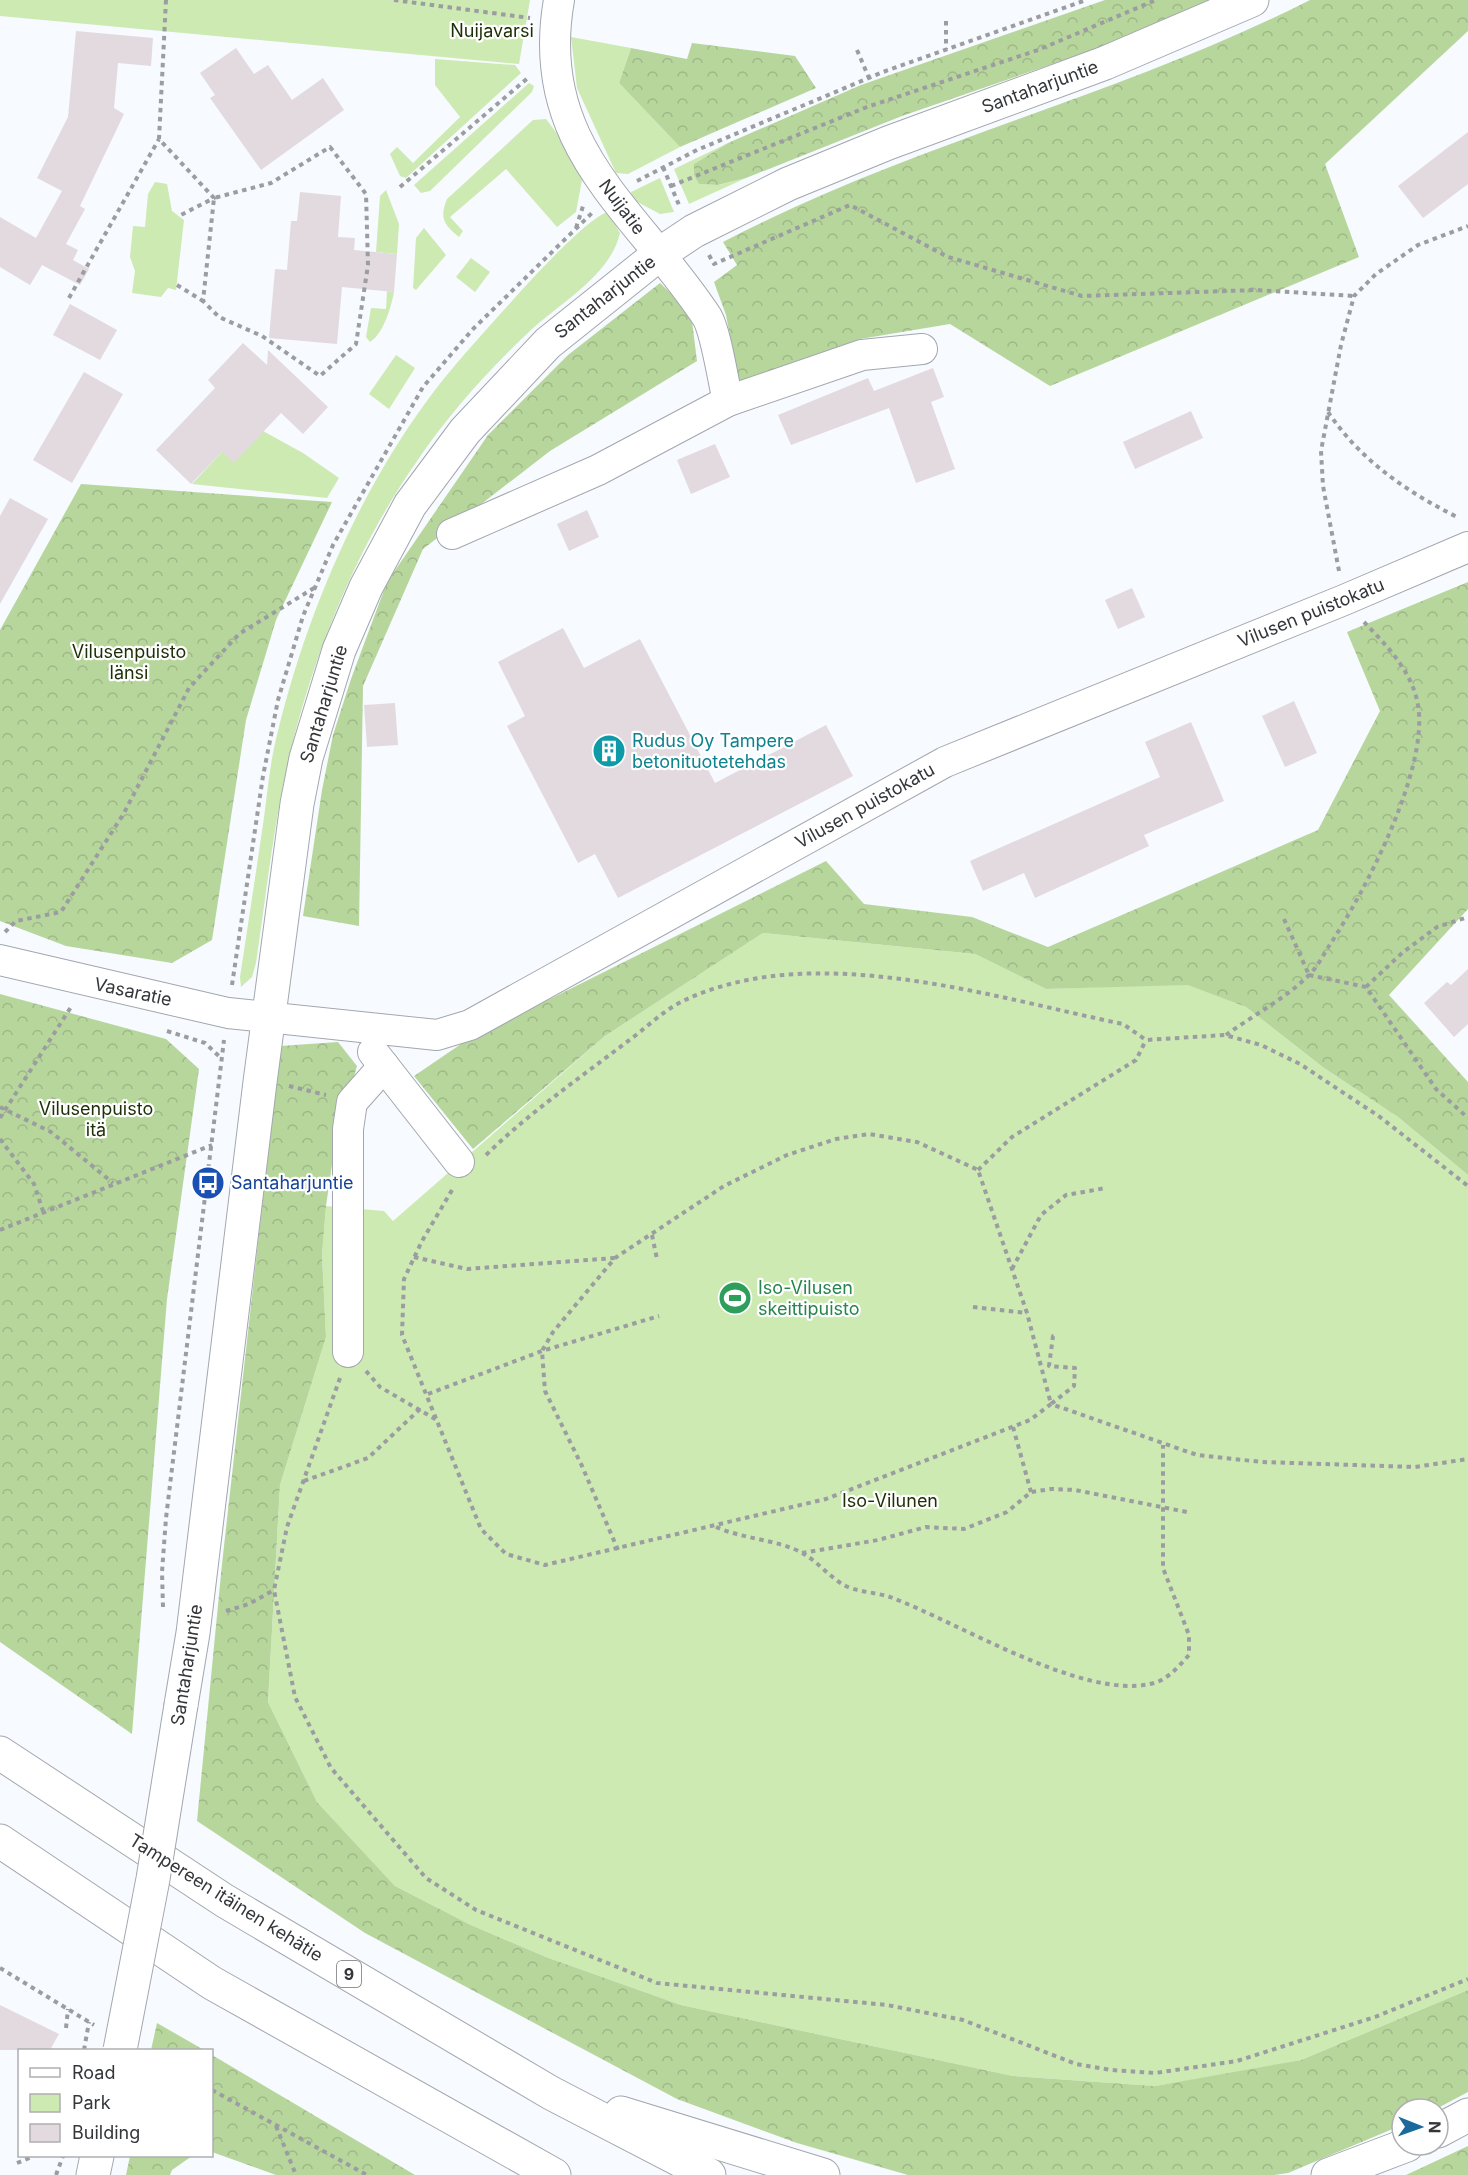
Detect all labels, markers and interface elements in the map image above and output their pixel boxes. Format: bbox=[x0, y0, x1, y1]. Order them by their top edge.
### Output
park label: Nuijavarsi bbox=[450, 20, 534, 41]
street label: Santaharjuntie bbox=[979, 56, 1101, 117]
street label: Nuijatie bbox=[595, 175, 650, 238]
street label: Santaharjuntie bbox=[550, 251, 659, 343]
street label: Vilusen puistokatu bbox=[1235, 574, 1387, 651]
park label: Vilusenpuisto länsi bbox=[72, 641, 186, 683]
street label: Santaharjuntie bbox=[296, 642, 351, 766]
place label: Rudus Oy Tampere betonituotetehdas bbox=[632, 730, 794, 772]
building icon: Rudus Oy Tampere betonituotetehdas bbox=[591, 733, 627, 769]
street label: Vilusen puistokatu bbox=[791, 759, 938, 853]
street label: Vasaratie bbox=[92, 973, 174, 1010]
park label: Vilusenpuisto itä bbox=[39, 1098, 153, 1140]
bus stop icon: Santaharjuntie bbox=[190, 1165, 226, 1201]
place label: Santaharjuntie bbox=[231, 1172, 354, 1193]
place label: Iso-Vilusen skeittipuisto bbox=[758, 1277, 860, 1319]
sports icon: Iso-Vilusen skeittipuisto bbox=[717, 1280, 753, 1316]
park label: Iso-Vilunen bbox=[842, 1490, 938, 1511]
street label: Santaharjuntie bbox=[167, 1603, 206, 1727]
street label: Tampereen itäinen kehätie bbox=[126, 1829, 327, 1966]
road number: 9 bbox=[337, 1961, 361, 1987]
legend bbox=[18, 2049, 213, 2157]
text: Road bbox=[72, 2062, 115, 2083]
text: Park bbox=[72, 2092, 111, 2113]
north arrow bbox=[1390, 2097, 1450, 2157]
text: N bbox=[1425, 2121, 1445, 2134]
text: Building bbox=[72, 2122, 140, 2143]

